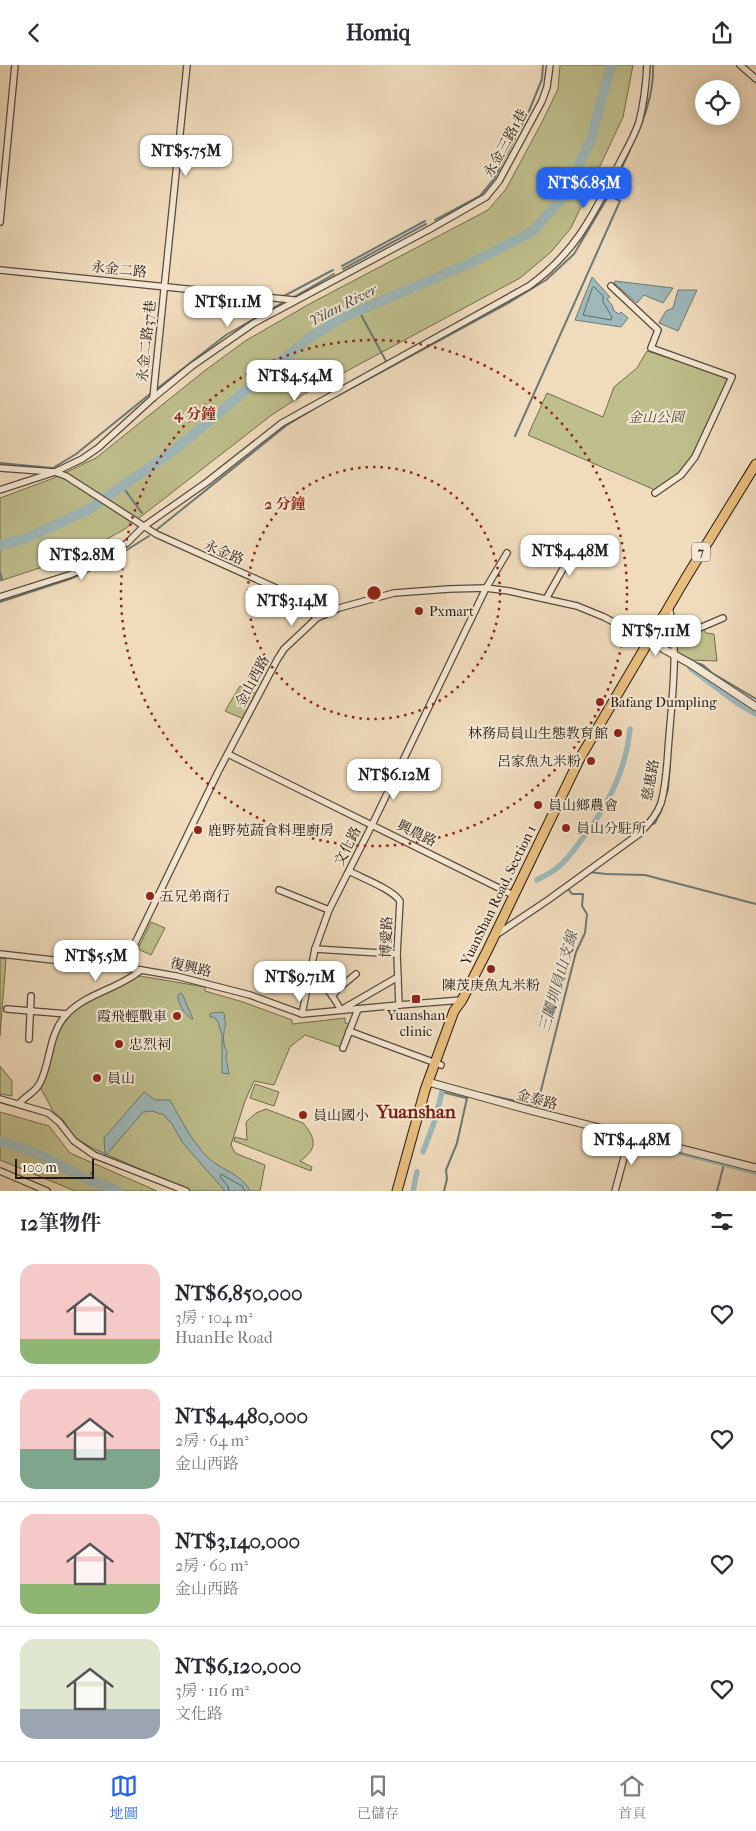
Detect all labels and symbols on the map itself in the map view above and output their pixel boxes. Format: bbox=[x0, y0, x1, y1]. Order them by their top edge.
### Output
street label: 永金三路1巷 bbox=[480, 106, 531, 180]
pin: NT$5.75M bbox=[134, 135, 238, 177]
pin: NT$6.85M bbox=[532, 167, 636, 209]
street label: 永金二路 bbox=[90, 258, 148, 281]
water label: Yilan River bbox=[306, 280, 381, 330]
pin: NT$11.1M bbox=[176, 285, 280, 328]
street label: 永金二路37巷 bbox=[134, 299, 159, 383]
pin: NT$4.54M bbox=[243, 359, 347, 402]
text: 4 分鐘 bbox=[173, 405, 216, 423]
park label: 金山公園 bbox=[628, 409, 686, 426]
text: 2 分鐘 bbox=[265, 495, 305, 513]
pin: NT$4.48M bbox=[518, 535, 622, 577]
street label: 永金路 bbox=[201, 536, 246, 568]
pin: NT$2.8M bbox=[36, 539, 128, 581]
road number: 7 bbox=[692, 543, 710, 562]
centre of rings bbox=[365, 584, 383, 602]
pin: NT$3.14M bbox=[240, 585, 344, 627]
place label: Pxmart bbox=[429, 603, 474, 620]
marker: Pxmart bbox=[413, 605, 425, 617]
pin: NT$7.11M bbox=[604, 615, 708, 657]
street label: 金山西路 bbox=[232, 653, 273, 710]
place label: Bafang Dumpling bbox=[610, 694, 717, 711]
marker: Bafang Dumpling bbox=[594, 696, 606, 708]
place label: 林務局員山生態教育館 bbox=[468, 725, 608, 742]
marker: 林務局員山生態教育館 bbox=[612, 727, 624, 739]
place label: 呂家魚丸米粉 bbox=[497, 753, 581, 770]
marker: 呂家魚丸米粉 bbox=[585, 755, 597, 767]
street label: 慈惠路 bbox=[638, 758, 663, 802]
pin: NT$6.12M bbox=[342, 759, 446, 801]
place label: 員山鄉農會 bbox=[548, 797, 618, 814]
marker: 員山鄉農會 bbox=[532, 799, 544, 811]
street label: 興農路 bbox=[394, 817, 439, 850]
place label: 員山分駐所 bbox=[576, 820, 646, 837]
place label: 鹿野苑蔬食料理廚房 bbox=[208, 822, 334, 839]
street label: YuanShan Road, Section 1 bbox=[457, 822, 540, 969]
marker: 員山分駐所 bbox=[560, 822, 572, 834]
marker: 鹿野苑蔬食料理廚房 bbox=[192, 824, 204, 836]
street label: 文化路 bbox=[330, 824, 365, 869]
place label: 五兄弟商行 bbox=[160, 888, 230, 905]
marker: 五兄弟商行 bbox=[144, 890, 156, 902]
street label: 博愛路 bbox=[377, 916, 396, 958]
water label: 三鬮圳員山支線 bbox=[535, 927, 582, 1035]
pin: NT$5.5M bbox=[50, 939, 142, 982]
street label: 復興路 bbox=[169, 954, 213, 980]
pin: NT$9.71M bbox=[248, 961, 352, 1003]
marker: 陳茂庚魚丸米粉 bbox=[485, 963, 497, 975]
place label: 陳茂庚魚丸米粉 bbox=[442, 977, 540, 994]
marker: Yuanshan clinic bbox=[410, 993, 422, 1005]
place label: Yuanshan clinic bbox=[386, 1007, 445, 1040]
place label: 霞飛輕戰車 bbox=[97, 1008, 167, 1025]
marker: 霞飛輕戰車 bbox=[171, 1010, 183, 1022]
place label: 忠烈祠 bbox=[129, 1036, 171, 1053]
marker: 忠烈祠 bbox=[113, 1038, 125, 1050]
place label: 員山 bbox=[107, 1070, 135, 1087]
marker: 員山 bbox=[91, 1072, 103, 1084]
street label: 金泰路 bbox=[514, 1086, 559, 1113]
district label: Yuanshan bbox=[375, 1101, 457, 1123]
place label: 員山國小 bbox=[313, 1107, 369, 1124]
marker: 員山國小 bbox=[297, 1109, 309, 1121]
pin: NT$4.48M bbox=[580, 1123, 684, 1166]
scale bar bbox=[15, 1156, 94, 1179]

